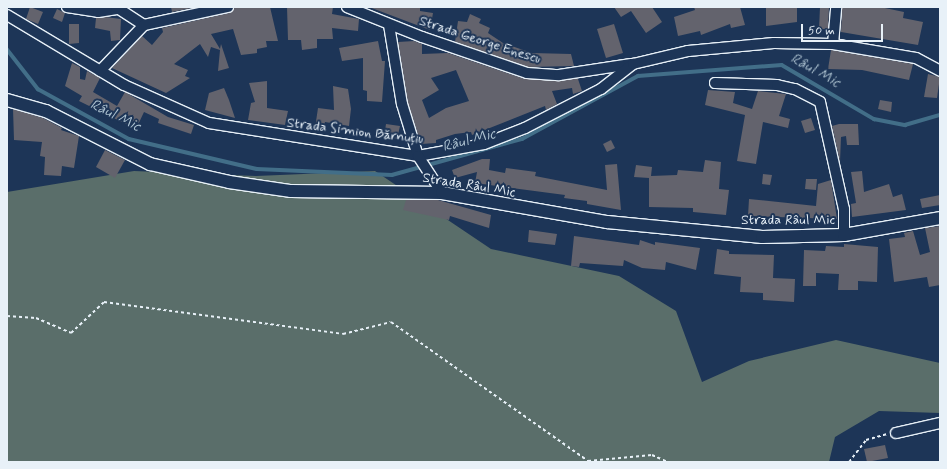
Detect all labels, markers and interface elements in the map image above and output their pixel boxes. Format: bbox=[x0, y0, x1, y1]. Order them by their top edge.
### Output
street label: Strada George Enescu bbox=[416, 12, 544, 68]
scale bar bbox=[803, 16, 885, 42]
text: 50 m bbox=[808, 23, 835, 39]
water label: Râul Mic bbox=[787, 50, 843, 92]
water label: Râul Mic bbox=[87, 96, 143, 136]
street label: Strada Simion Bărnuțiu bbox=[285, 114, 425, 148]
water label: Râul Mic bbox=[441, 125, 497, 157]
street label: Strada Râul Mic bbox=[421, 169, 517, 201]
street label: Strada Râul Mic bbox=[741, 212, 835, 228]

